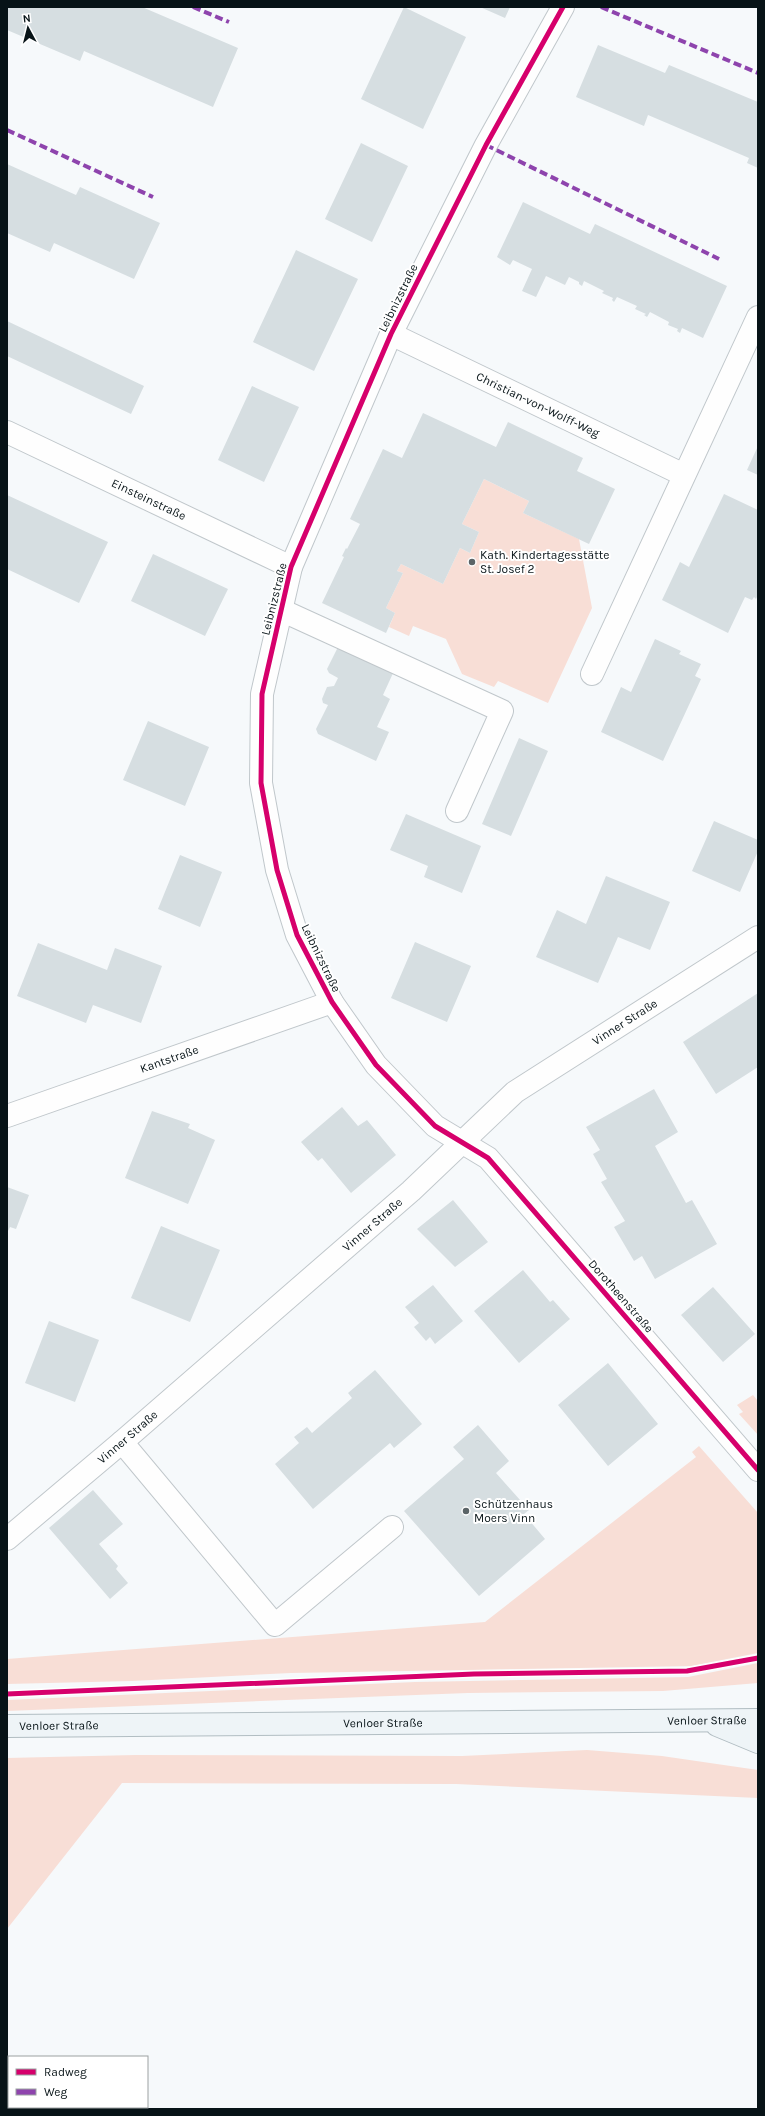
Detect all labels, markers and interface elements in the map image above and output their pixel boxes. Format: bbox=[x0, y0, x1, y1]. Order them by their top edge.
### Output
north arrow bbox=[8, 8, 48, 48]
text: N bbox=[22, 12, 32, 26]
street label: Leibnizstraße bbox=[375, 262, 421, 334]
street label: Christian-von-Wolff-Weg bbox=[474, 369, 602, 440]
street label: Einsteinstraße bbox=[109, 476, 188, 523]
place label: Kath. Kindertagesstätte St. Josef 2 bbox=[480, 548, 609, 576]
marker: Kath. Kindertagesstätte St. Josef 2 bbox=[467, 557, 477, 567]
street label: Leibnizstraße bbox=[258, 561, 290, 637]
street label: Leibnizstraße bbox=[298, 922, 344, 994]
street label: Vinner Straße bbox=[590, 996, 660, 1048]
street label: Kantstraße bbox=[138, 1042, 200, 1076]
street label: Vinner Straße bbox=[340, 1195, 405, 1254]
street label: Dorotheenstraße bbox=[586, 1257, 656, 1335]
street label: Vinner Straße bbox=[95, 1407, 160, 1466]
place label: Schützenhaus Moers Vinn bbox=[474, 1497, 553, 1525]
marker: Schützenhaus Moers Vinn bbox=[461, 1506, 471, 1516]
street label: Venloer Straße bbox=[667, 1713, 747, 1728]
street label: Venloer Straße bbox=[343, 1716, 423, 1730]
street label: Venloer Straße bbox=[19, 1718, 99, 1733]
legend bbox=[8, 2056, 148, 2108]
text: Radweg bbox=[44, 2065, 87, 2079]
text: Weg bbox=[44, 2085, 68, 2099]

